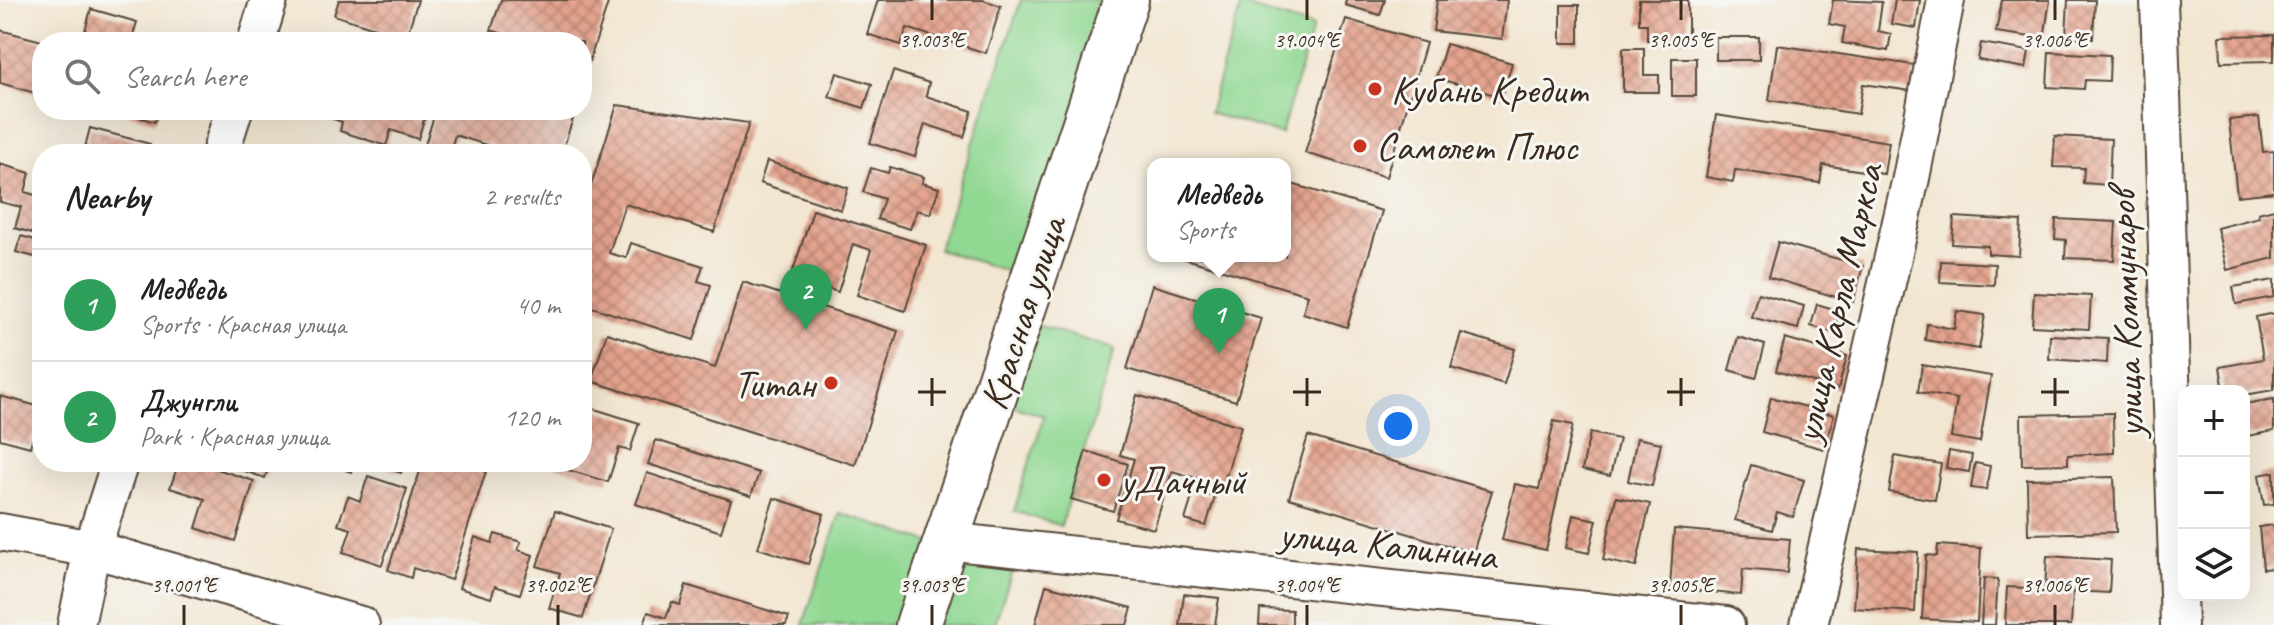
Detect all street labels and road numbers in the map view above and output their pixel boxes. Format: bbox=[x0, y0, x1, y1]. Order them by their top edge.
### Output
street label: улица Карла Маркса bbox=[1781, 157, 1895, 449]
street label: улица Коммунаров bbox=[2096, 180, 2155, 441]
street label: Красная улица bbox=[968, 207, 1079, 416]
street label: улица Калинина bbox=[1275, 509, 1502, 582]

